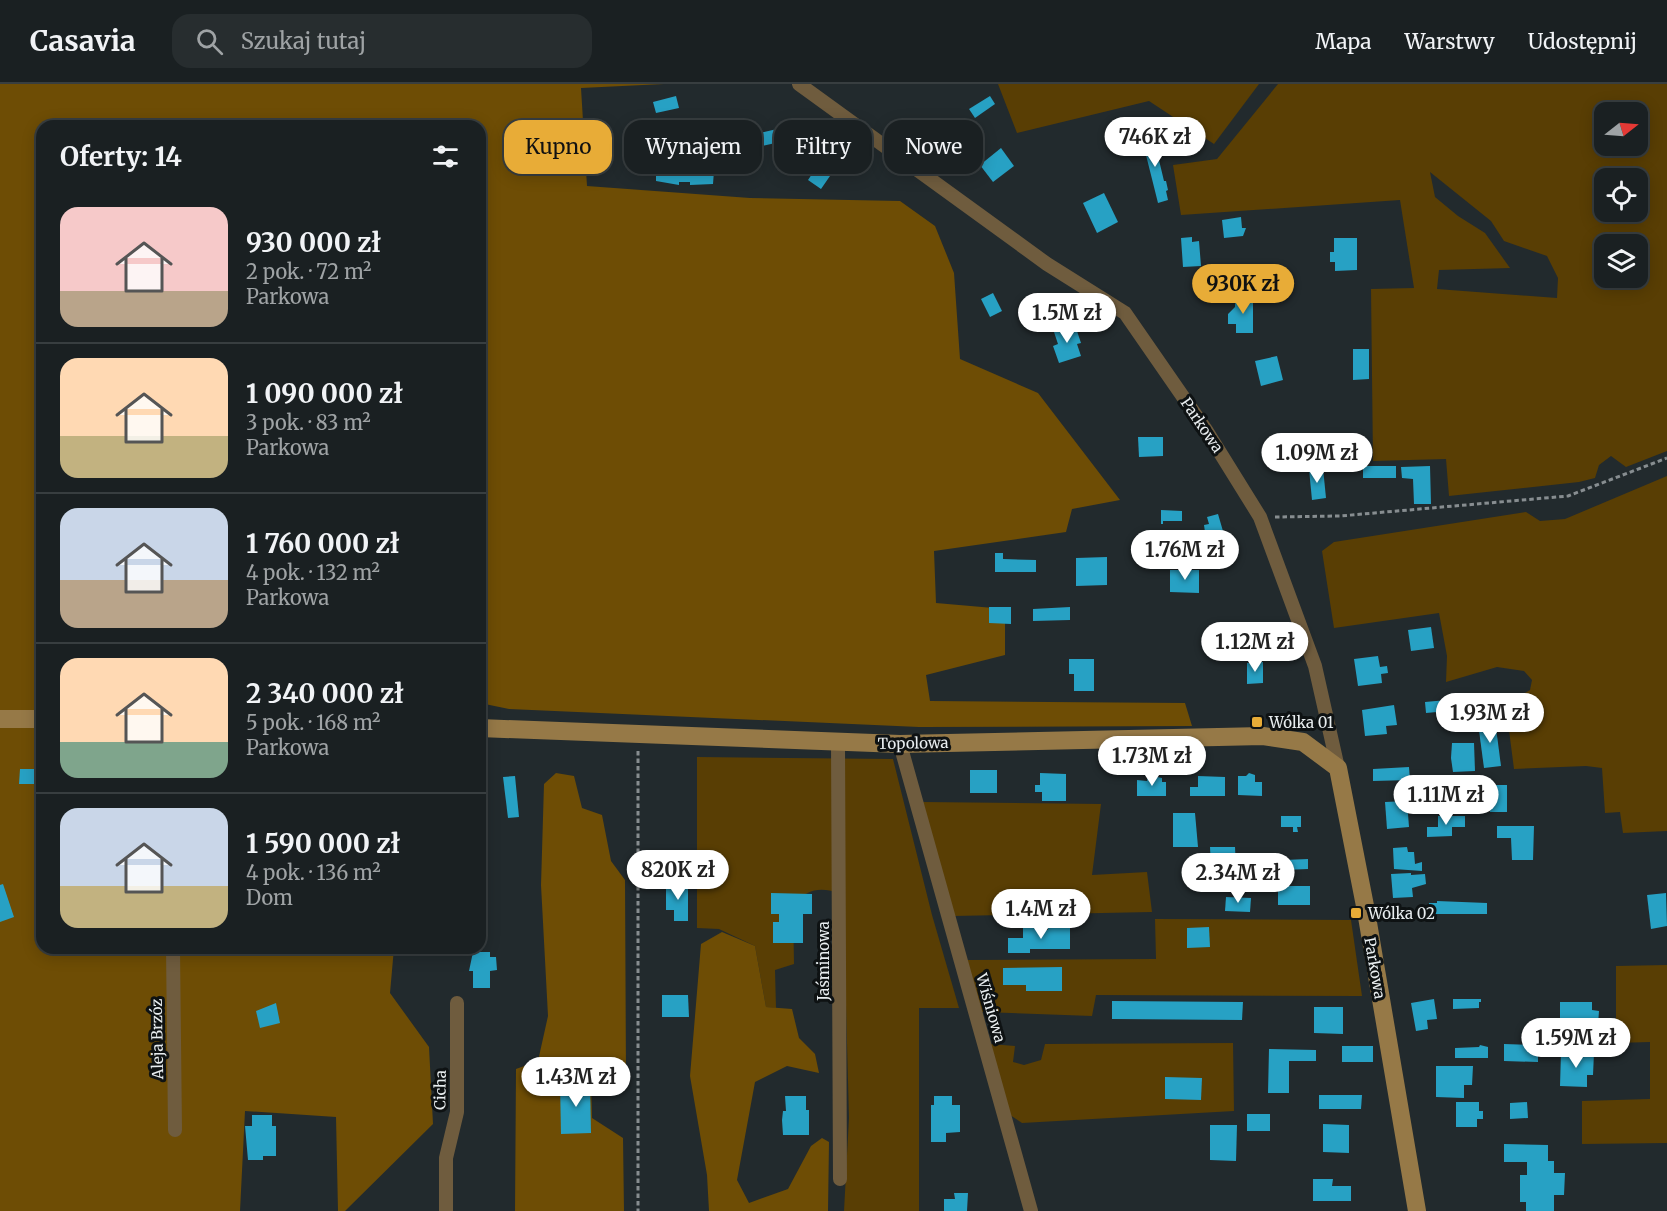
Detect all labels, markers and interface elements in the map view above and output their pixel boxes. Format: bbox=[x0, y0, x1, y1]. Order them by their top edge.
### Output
search box bbox=[172, 14, 592, 68]
text: Casavia bbox=[30, 23, 136, 59]
icon: search bbox=[193, 25, 226, 58]
text: Szukaj tutaj bbox=[241, 27, 366, 55]
text: Mapa bbox=[1315, 28, 1372, 55]
text: Warstwy bbox=[1405, 28, 1495, 55]
text: Udostępnij bbox=[1528, 28, 1637, 55]
north arrow bbox=[1594, 102, 1648, 156]
map controls bbox=[1594, 102, 1648, 288]
pin: 746K zł bbox=[1100, 117, 1210, 168]
chip: Kupno bbox=[504, 120, 612, 174]
chip: Wynajem bbox=[624, 120, 762, 174]
chip: Filtry bbox=[774, 120, 872, 174]
chip: Nowe bbox=[884, 120, 983, 174]
text: 746K zł bbox=[1119, 124, 1191, 149]
text: Oferty: 14 bbox=[60, 140, 182, 173]
icon: filters bbox=[429, 140, 462, 173]
button: locate bbox=[1594, 168, 1648, 222]
text: 930 000 zł bbox=[246, 226, 381, 259]
icon: home bbox=[108, 231, 180, 303]
button: layers bbox=[1594, 234, 1648, 288]
text: 2 pok. · 72 m² bbox=[246, 259, 371, 284]
pin: 930K zł bbox=[1188, 264, 1298, 315]
text: 930K zł bbox=[1206, 271, 1280, 296]
text: Parkowa bbox=[246, 284, 329, 309]
pin: 1.5M zł bbox=[1012, 293, 1122, 344]
text: 1.5M zł bbox=[1032, 300, 1102, 325]
text: 1 090 000 zł bbox=[246, 377, 403, 410]
icon: home bbox=[108, 382, 180, 454]
street label: Parkowa bbox=[1177, 394, 1227, 456]
text: 3 pok. · 83 m² bbox=[246, 410, 371, 435]
pin: 1.09M zł bbox=[1255, 433, 1379, 484]
text: Parkowa bbox=[246, 435, 329, 460]
text: 1.09M zł bbox=[1275, 440, 1359, 465]
text: 1 760 000 zł bbox=[246, 527, 400, 560]
pin: 1.76M zł bbox=[1123, 530, 1247, 581]
icon: home bbox=[108, 532, 180, 604]
text: 1.76M zł bbox=[1145, 537, 1225, 562]
text: 4 pok. · 132 m² bbox=[246, 560, 380, 585]
text: Parkowa bbox=[246, 585, 329, 610]
pin: 1.12M zł bbox=[1193, 622, 1317, 673]
text: 1.12M zł bbox=[1215, 629, 1295, 654]
text: 2 340 000 zł bbox=[246, 677, 404, 710]
icon: home bbox=[108, 682, 180, 754]
pin: 1.93M zł bbox=[1428, 693, 1552, 744]
text: 1.93M zł bbox=[1450, 700, 1530, 725]
text: 5 pok. · 168 m² bbox=[246, 710, 380, 735]
place label: Wólka 01 bbox=[1268, 713, 1334, 732]
marker: Wólka 01 bbox=[1250, 715, 1264, 729]
street label: Topolowa bbox=[877, 733, 949, 753]
text: Parkowa bbox=[246, 735, 329, 760]
pin: 1.73M zł bbox=[1090, 736, 1214, 787]
text: 1.73M zł bbox=[1112, 743, 1192, 768]
pin: 1.11M zł bbox=[1384, 775, 1508, 826]
text: 1.11M zł bbox=[1408, 782, 1484, 807]
text: 1 590 000 zł bbox=[246, 827, 400, 860]
icon: home bbox=[108, 832, 180, 904]
pin: 820K zł bbox=[623, 850, 733, 901]
pin: 2.34M zł bbox=[1176, 853, 1300, 904]
text: 820K zł bbox=[641, 857, 715, 882]
text: 4 pok. · 136 m² bbox=[246, 860, 381, 885]
text: 2.34M zł bbox=[1196, 860, 1280, 885]
text: Dom bbox=[246, 885, 293, 910]
pin: 1.4M zł bbox=[986, 889, 1096, 940]
text: 1.4M zł bbox=[1005, 896, 1077, 921]
place label: Wólka 02 bbox=[1367, 904, 1435, 923]
marker: Wólka 02 bbox=[1349, 906, 1363, 920]
street label: Jaśminowa bbox=[814, 921, 833, 1002]
street label: Parkowa bbox=[1360, 936, 1390, 1000]
street label: Wiśniowa bbox=[972, 970, 1010, 1045]
street label: Aleja Brzóz bbox=[147, 998, 167, 1081]
pin: 1.59M zł bbox=[1514, 1018, 1638, 1069]
text: 1.59M zł bbox=[1535, 1025, 1617, 1050]
pin: 1.43M zł bbox=[514, 1057, 638, 1108]
text: 1.43M zł bbox=[535, 1064, 617, 1089]
street label: Cicha bbox=[430, 1070, 450, 1110]

